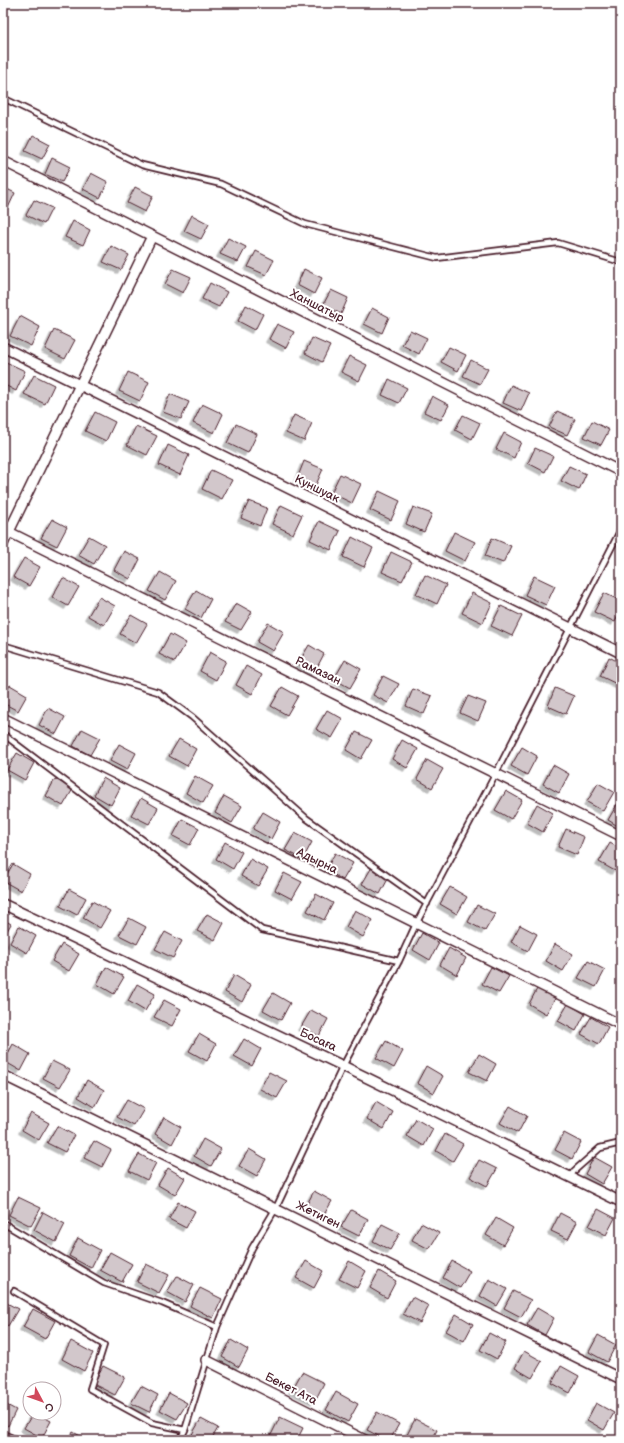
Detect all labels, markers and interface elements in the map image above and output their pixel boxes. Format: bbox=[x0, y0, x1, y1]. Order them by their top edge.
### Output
street label: Ханшатыр bbox=[288, 286, 347, 326]
street label: Куншуак bbox=[292, 472, 343, 507]
street label: Рамазан bbox=[293, 653, 343, 689]
street label: Адырна bbox=[293, 844, 340, 877]
street label: Босаға bbox=[297, 1025, 339, 1055]
street label: Жетиген bbox=[293, 1198, 343, 1232]
street label: Бекет Ата bbox=[262, 1369, 320, 1409]
north arrow bbox=[22, 1381, 62, 1421]
text: С bbox=[42, 1400, 57, 1415]

